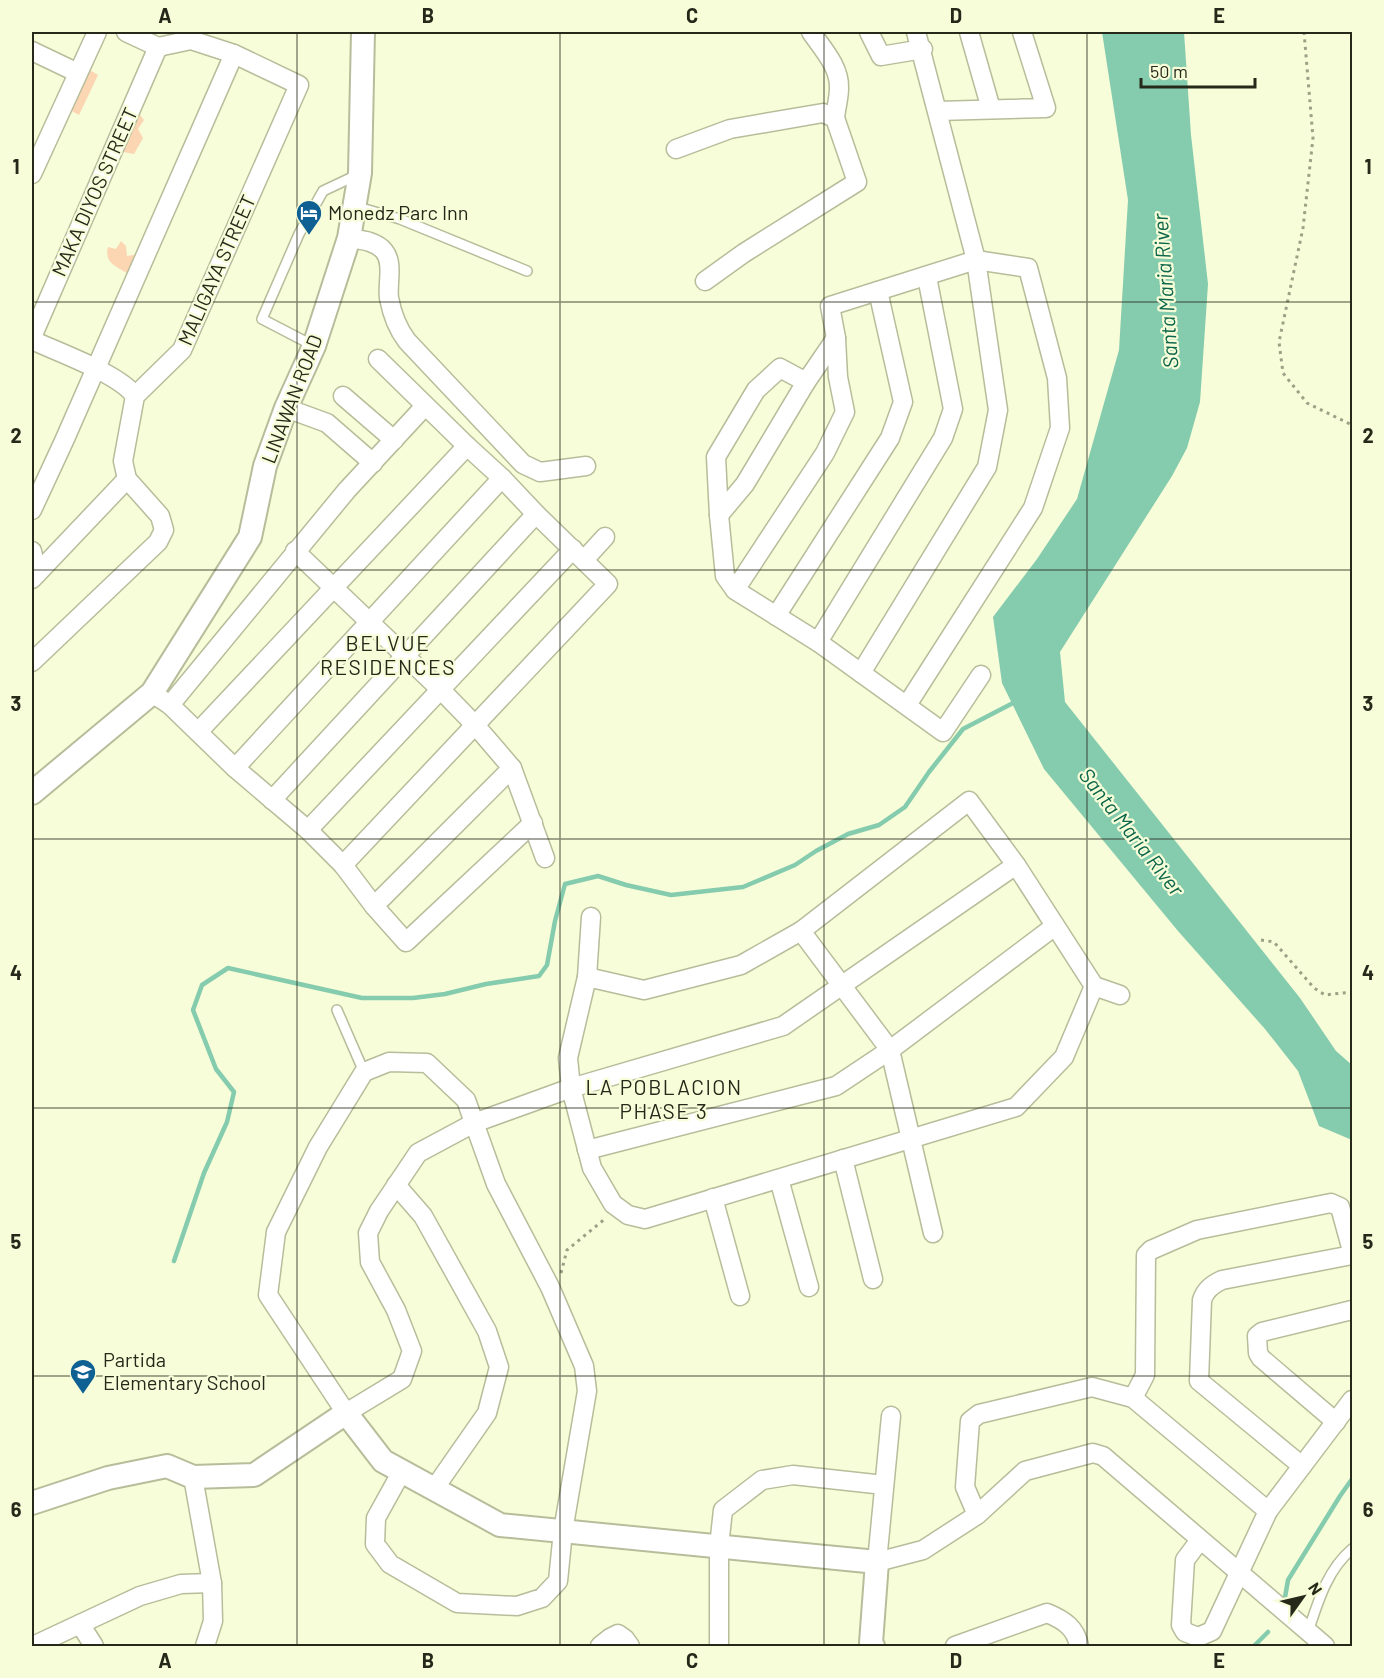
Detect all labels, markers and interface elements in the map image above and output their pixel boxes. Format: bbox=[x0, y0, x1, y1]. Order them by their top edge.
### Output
text: A bbox=[158, 3, 172, 27]
text: B bbox=[422, 3, 434, 27]
text: C bbox=[686, 3, 698, 27]
text: D bbox=[950, 3, 962, 27]
text: E bbox=[1213, 3, 1225, 27]
scale bar bbox=[1141, 51, 1255, 89]
text: 50 m bbox=[1150, 60, 1188, 82]
street label: MAKA DIYOS STREET bbox=[46, 103, 142, 280]
text: 1 bbox=[12, 154, 20, 178]
text: 1 bbox=[1364, 154, 1372, 178]
street label: MALIGAYA STREET bbox=[172, 191, 260, 349]
hotel icon: Monedz Parc Inn bbox=[294, 198, 324, 236]
place label: Monedz Parc Inn bbox=[328, 200, 469, 224]
water label: Santa Maria River bbox=[1147, 212, 1182, 369]
street label: LINAWAN ROAD bbox=[256, 331, 327, 466]
text: 2 bbox=[10, 423, 22, 447]
text: 2 bbox=[1362, 423, 1374, 447]
district label: BELVUE RESIDENCES bbox=[320, 630, 456, 679]
text: 3 bbox=[11, 691, 21, 715]
text: 3 bbox=[1363, 691, 1373, 715]
water label: Santa Maria River bbox=[1075, 762, 1190, 900]
text: 4 bbox=[10, 960, 22, 984]
text: 4 bbox=[1362, 960, 1374, 984]
district label: LA POBLACION PHASE 3 bbox=[585, 1074, 743, 1123]
text: 5 bbox=[11, 1229, 22, 1253]
text: 5 bbox=[1363, 1229, 1374, 1253]
place label: Partida Elementary School bbox=[103, 1347, 266, 1394]
school or university icon: Partida Elementary School bbox=[68, 1357, 98, 1395]
text: 6 bbox=[11, 1497, 22, 1521]
text: 6 bbox=[1363, 1497, 1374, 1521]
north arrow bbox=[1273, 1567, 1333, 1627]
text: N bbox=[1305, 1579, 1327, 1598]
text: A bbox=[158, 1648, 172, 1672]
text: B bbox=[422, 1648, 434, 1672]
text: C bbox=[686, 1648, 698, 1672]
text: D bbox=[950, 1648, 962, 1672]
text: E bbox=[1213, 1648, 1225, 1672]

